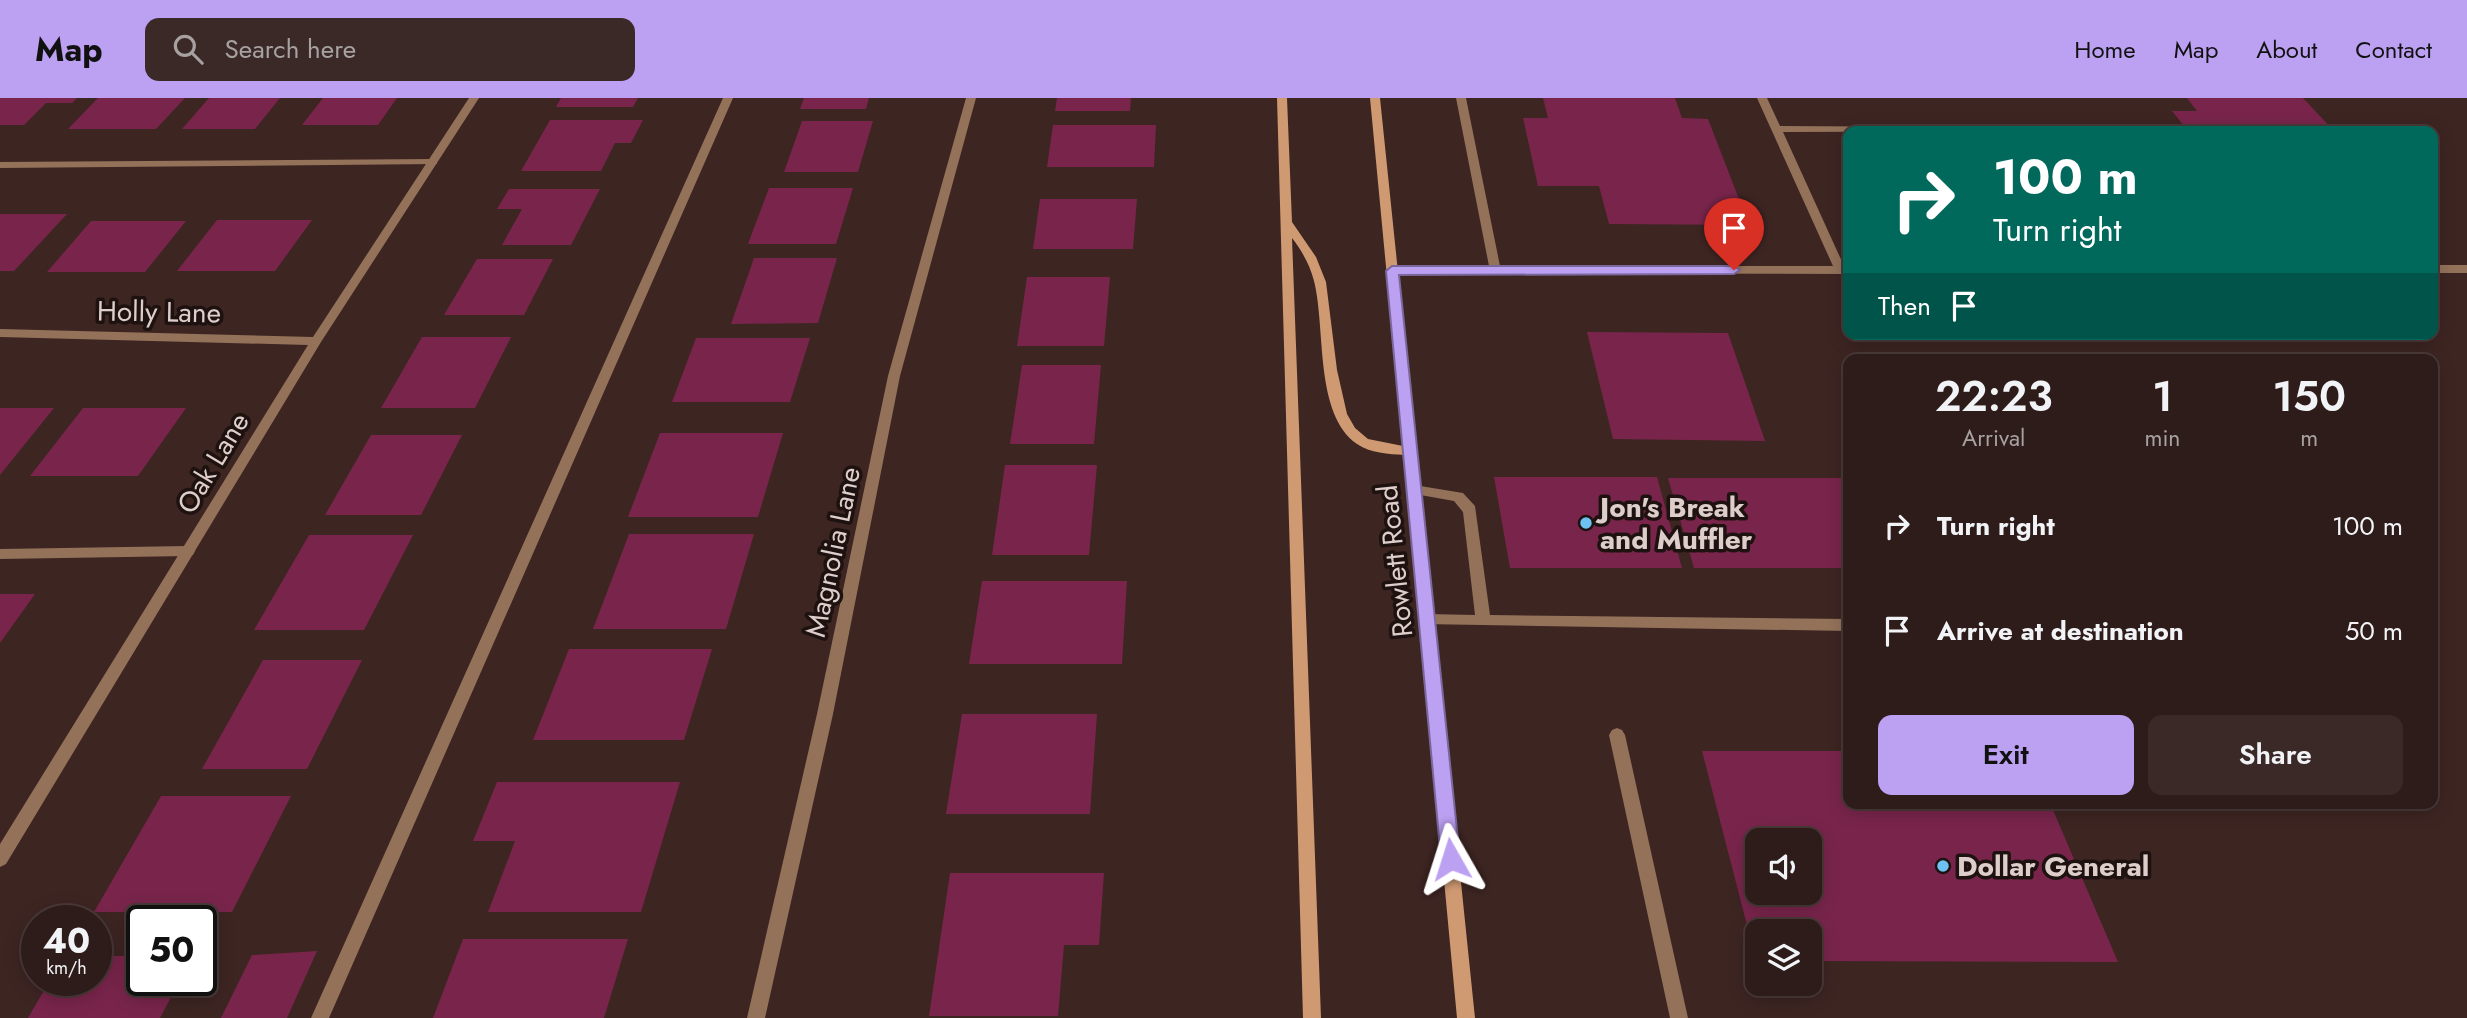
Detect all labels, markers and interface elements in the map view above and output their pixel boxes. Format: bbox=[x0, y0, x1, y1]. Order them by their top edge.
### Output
search box bbox=[145, 18, 635, 81]
text: Map bbox=[35, 26, 103, 73]
icon: search bbox=[169, 30, 207, 68]
text: Search here bbox=[225, 30, 356, 68]
text: Home bbox=[2074, 32, 2136, 67]
text: Map bbox=[2174, 32, 2218, 67]
text: About bbox=[2256, 32, 2317, 67]
text: Contact bbox=[2355, 32, 2432, 67]
text: 100 m bbox=[1993, 142, 2138, 212]
icon: right bbox=[1878, 154, 1969, 245]
pin bbox=[1704, 198, 1764, 270]
text: Turn right bbox=[1993, 207, 2122, 253]
icon: arrive bbox=[1715, 209, 1753, 247]
text: Then bbox=[1878, 287, 1931, 325]
icon: arrive bbox=[1945, 287, 1983, 325]
street label: Holly Lane bbox=[97, 290, 221, 334]
text: 22:23 bbox=[1935, 366, 2053, 427]
text: 1 bbox=[2152, 366, 2173, 427]
text: 150 bbox=[2272, 366, 2346, 427]
street label: Oak Lane bbox=[167, 405, 259, 521]
text: Arrival bbox=[1962, 421, 2025, 455]
text: min bbox=[2144, 421, 2180, 455]
text: m bbox=[2300, 421, 2318, 455]
street label: Magnolia Lane bbox=[795, 463, 871, 641]
street label: Rowlett Road bbox=[1367, 483, 1423, 639]
place label: Jon's Break and Muffler bbox=[1595, 487, 1753, 560]
icon: right bbox=[1878, 507, 1916, 545]
text: Turn right bbox=[1937, 507, 2055, 545]
text: 100 m bbox=[2332, 507, 2403, 545]
marker: Jon's Break and Muffler bbox=[1578, 515, 1594, 531]
icon: arrive bbox=[1878, 612, 1916, 650]
text: Arrive at destination bbox=[1937, 612, 2184, 650]
text: 50 m bbox=[2345, 612, 2403, 650]
button: Exit bbox=[1878, 715, 2134, 795]
button: Share bbox=[2148, 715, 2403, 795]
position arrow bbox=[1414, 822, 1488, 896]
map controls bbox=[1745, 828, 1822, 996]
button: sound bbox=[1745, 828, 1822, 905]
place label: Dollar General bbox=[1957, 846, 2149, 887]
marker: Dollar General bbox=[1935, 858, 1951, 874]
speed limit sign: 50 bbox=[126, 905, 217, 996]
text: 40 bbox=[43, 916, 90, 966]
button: layers bbox=[1745, 919, 1822, 996]
text: km/h bbox=[46, 955, 87, 981]

